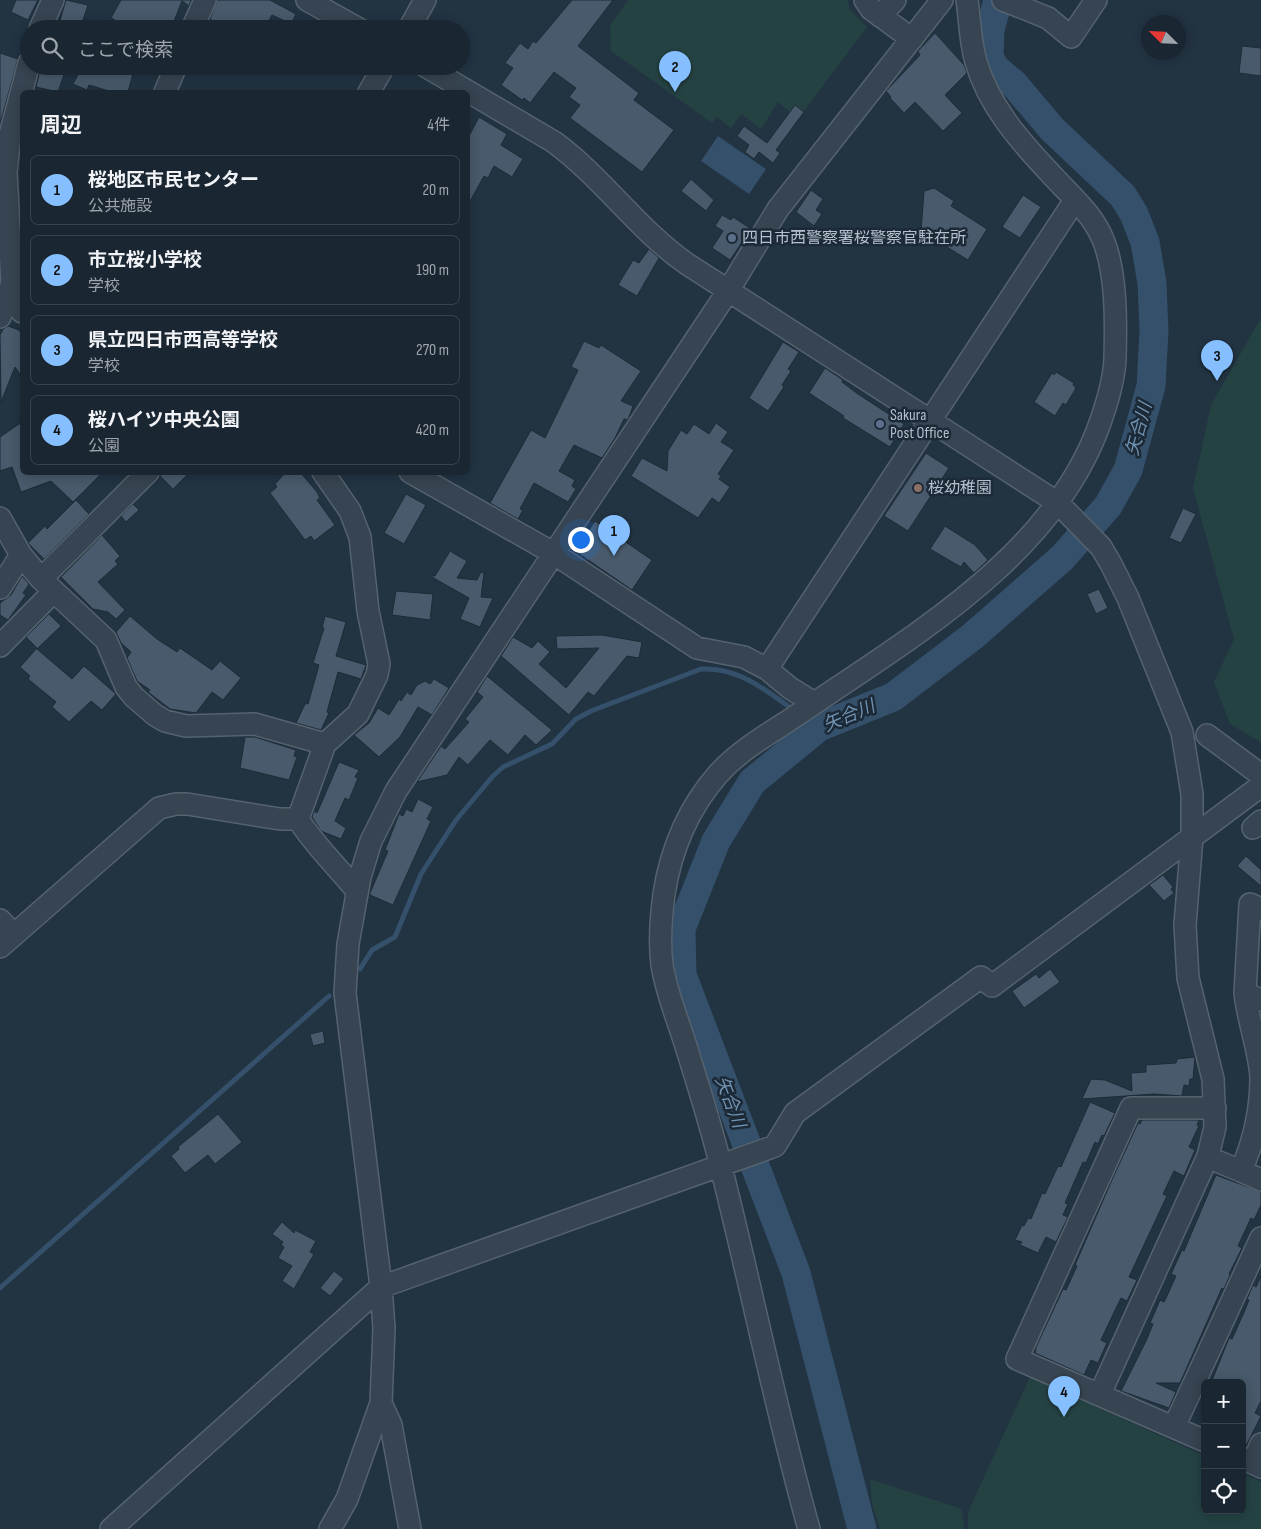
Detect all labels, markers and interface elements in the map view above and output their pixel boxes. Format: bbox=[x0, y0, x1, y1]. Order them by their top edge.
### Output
north arrow bbox=[1141, 15, 1186, 60]
search box bbox=[20, 20, 470, 75]
icon: search bbox=[38, 34, 66, 62]
text: ここで検索 bbox=[78, 39, 173, 62]
pin: 2 bbox=[659, 51, 691, 92]
text: 周辺 bbox=[40, 113, 82, 138]
text: 4件 bbox=[427, 116, 450, 135]
text: 桜地区市民センター bbox=[88, 169, 259, 192]
text: 1 bbox=[54, 181, 60, 200]
text: 20 m bbox=[422, 181, 449, 200]
text: 公共施設 bbox=[88, 197, 152, 216]
place label: 四日市西警察署桜警察官駐在所 bbox=[742, 229, 966, 248]
marker: 四日市西警察署桜警察官駐在所 bbox=[726, 232, 738, 244]
text: 市立桜小学校 bbox=[88, 249, 202, 272]
text: 2 bbox=[53, 261, 61, 280]
text: 190 m bbox=[416, 261, 449, 280]
text: 学校 bbox=[88, 277, 120, 296]
text: 県立四日市西高等学校 bbox=[88, 329, 278, 352]
pin: 3 bbox=[1201, 340, 1233, 381]
text: 3 bbox=[53, 341, 61, 360]
text: 270 m bbox=[416, 341, 449, 360]
text: 学校 bbox=[88, 357, 120, 376]
water label: 矢合川 bbox=[1122, 398, 1157, 458]
place label: Sakura Post Office bbox=[890, 406, 949, 443]
text: 桜ハイツ中央公園 bbox=[88, 409, 240, 432]
marker: Sakura Post Office bbox=[874, 418, 886, 430]
text: 4 bbox=[53, 421, 61, 440]
text: 420 m bbox=[416, 421, 449, 440]
text: 公園 bbox=[88, 437, 120, 456]
place label: 桜幼稚園 bbox=[928, 479, 992, 498]
marker: 桜幼稚園 bbox=[912, 482, 924, 494]
pin: 1 bbox=[598, 515, 630, 556]
your location bbox=[568, 527, 594, 553]
water label: 矢合川 bbox=[820, 695, 880, 736]
water label: 矢合川 bbox=[711, 1073, 750, 1133]
pin: 4 bbox=[1048, 1376, 1080, 1417]
map controls bbox=[1201, 1379, 1246, 1514]
button: + bbox=[1201, 1379, 1246, 1424]
button: − bbox=[1201, 1424, 1246, 1469]
button: locate bbox=[1201, 1469, 1246, 1514]

